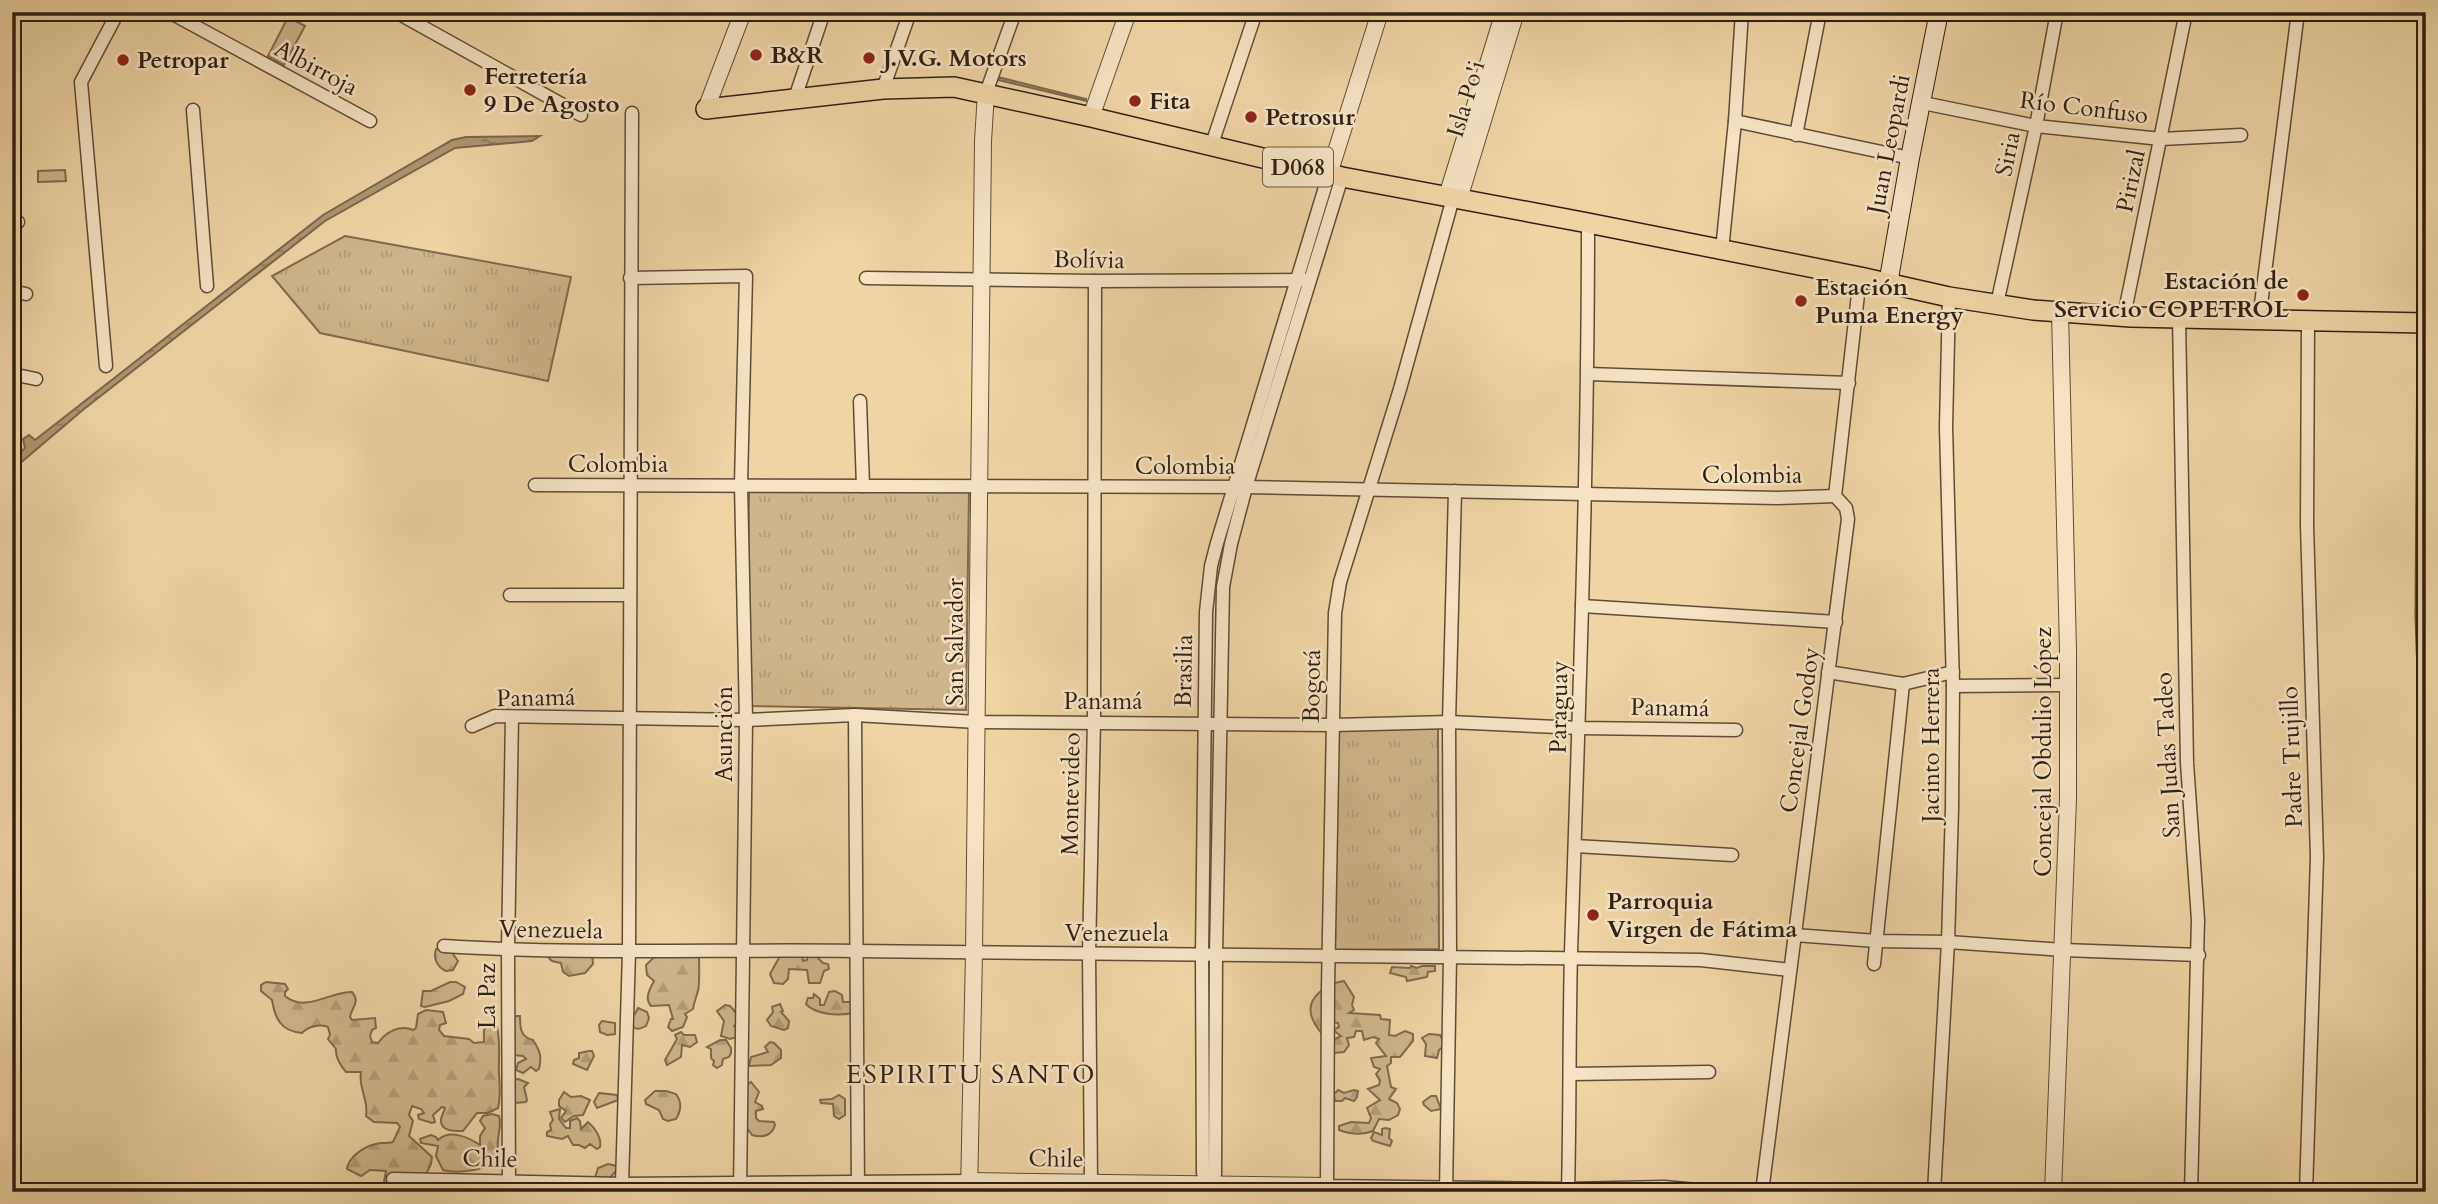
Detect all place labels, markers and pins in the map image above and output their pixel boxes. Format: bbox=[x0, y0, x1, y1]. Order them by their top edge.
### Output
place label: B&R bbox=[770, 39, 824, 72]
place label: J.V.G. Motors bbox=[880, 42, 1027, 75]
place label: Petropar bbox=[137, 44, 229, 77]
marker: B&R bbox=[748, 47, 764, 63]
marker: J.V.G. Motors bbox=[861, 50, 877, 66]
marker: Petropar bbox=[115, 52, 131, 68]
place label: Ferretería 9 De Agosto bbox=[484, 60, 619, 121]
marker: Ferretería 9 De Agosto bbox=[462, 82, 478, 98]
place label: Fita bbox=[1149, 85, 1191, 118]
marker: Fita bbox=[1127, 93, 1143, 109]
place label: Petrosur bbox=[1265, 101, 1355, 134]
marker: Petrosur bbox=[1243, 109, 1259, 125]
place label: Estación de Servicio COPETROL bbox=[2054, 265, 2290, 326]
place label: Estación Puma Energy bbox=[1815, 271, 1964, 332]
marker: Estación de Servicio COPETROL bbox=[2295, 287, 2311, 303]
marker: Estación Puma Energy bbox=[1793, 293, 1809, 309]
place label: Parroquia Virgen de Fátima bbox=[1607, 885, 1798, 946]
marker: Parroquia Virgen de Fátima bbox=[1585, 907, 1601, 923]

